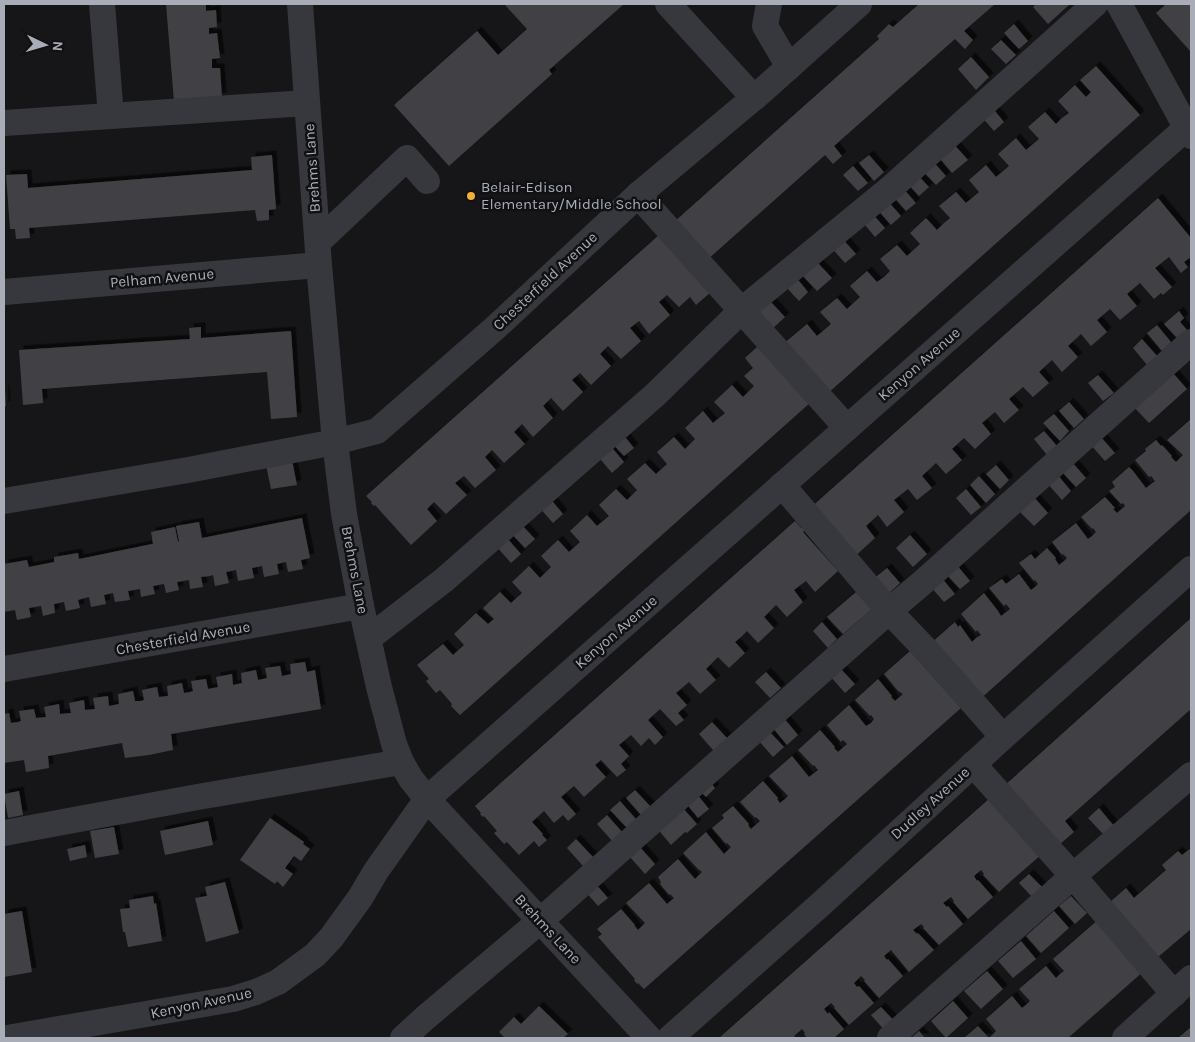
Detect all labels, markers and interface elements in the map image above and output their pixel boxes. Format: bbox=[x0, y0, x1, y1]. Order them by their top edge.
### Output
north arrow bbox=[20, 20, 70, 70]
text: N bbox=[49, 40, 66, 52]
street label: Brehms Lane bbox=[300, 123, 324, 213]
place label: Belair-Edison Elementary/Middle School bbox=[481, 178, 662, 213]
marker: Belair-Edison Elementary/Middle School bbox=[465, 190, 477, 202]
street label: Chesterfield Avenue bbox=[489, 228, 601, 334]
street label: Pelham Avenue bbox=[109, 264, 215, 292]
street label: Kenyon Avenue bbox=[874, 323, 964, 405]
street label: Brehms Lane bbox=[338, 525, 372, 615]
street label: Kenyon Avenue bbox=[571, 591, 661, 673]
street label: Chesterfield Avenue bbox=[115, 617, 251, 659]
street label: Dudley Avenue bbox=[887, 763, 973, 843]
street label: Brehms Lane bbox=[511, 890, 585, 968]
street label: Kenyon Avenue bbox=[149, 983, 253, 1023]

